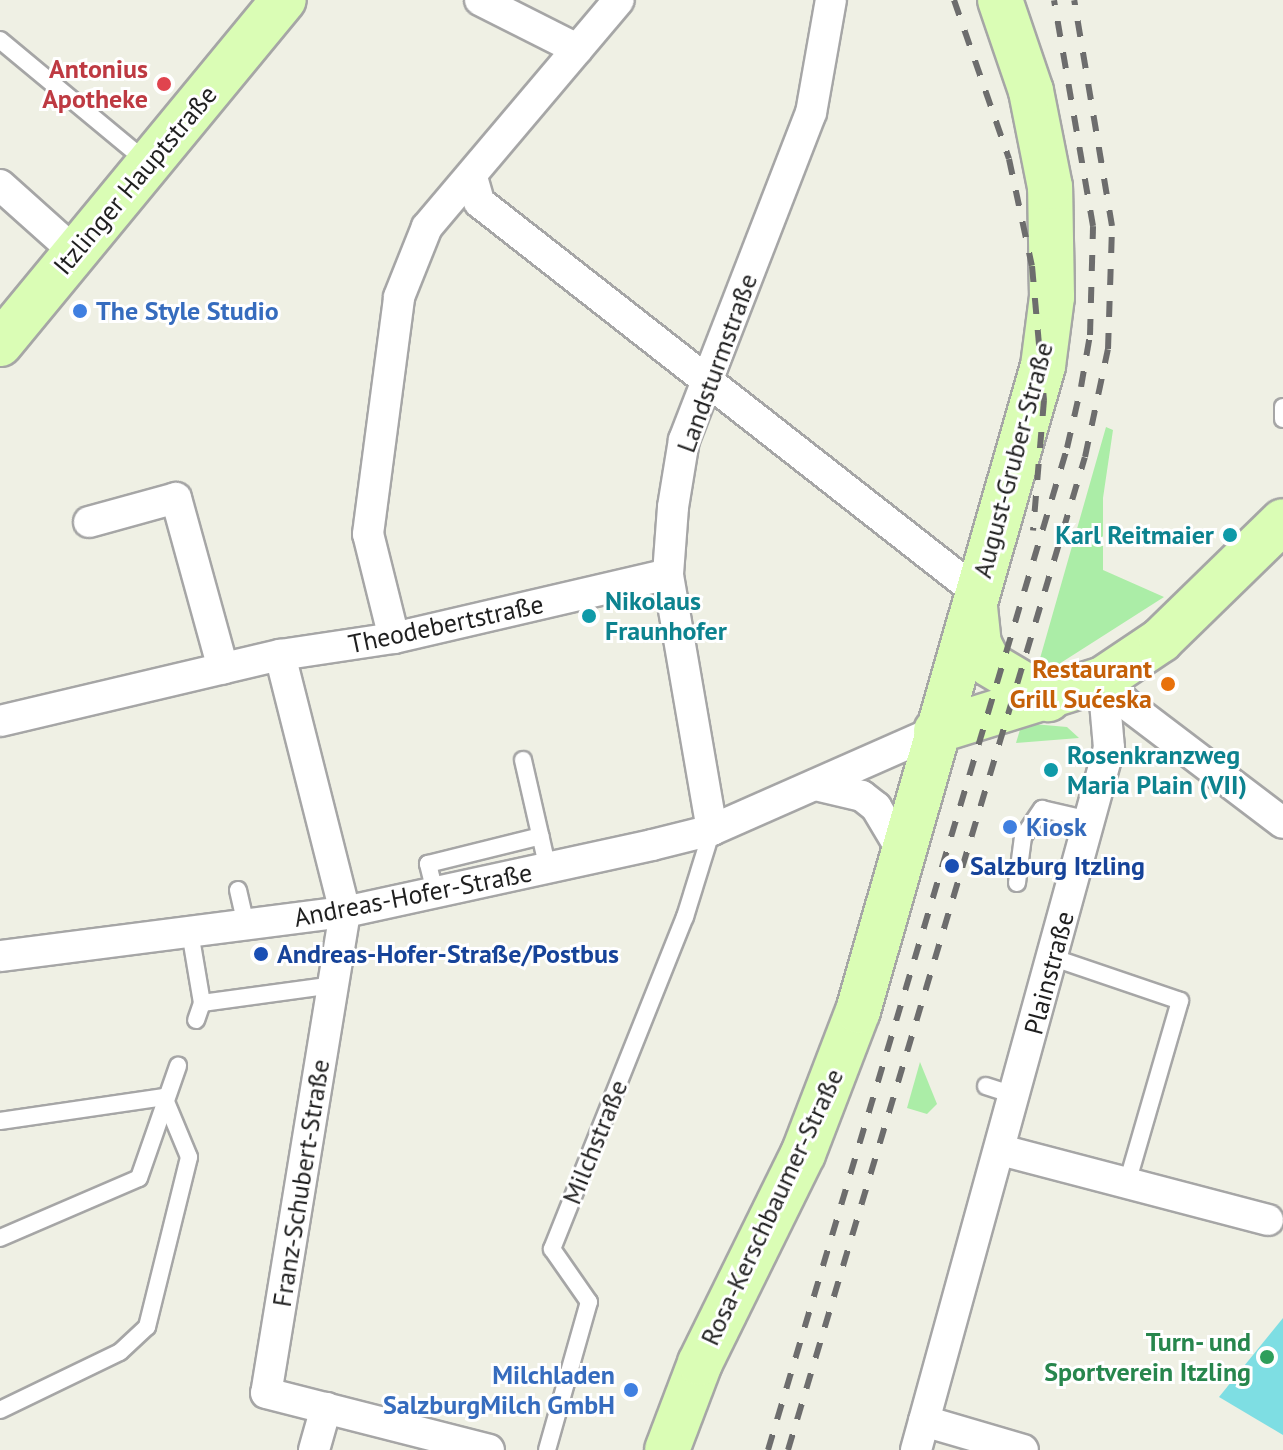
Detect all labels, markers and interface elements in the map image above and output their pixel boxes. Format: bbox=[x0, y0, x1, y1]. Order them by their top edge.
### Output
place label: Antonius Apotheke bbox=[42, 53, 148, 114]
marker: Antonius Apotheke bbox=[155, 75, 173, 93]
street label: Itzlinger Hauptstraße bbox=[47, 79, 223, 281]
street label: Landsturmstraße bbox=[670, 269, 764, 457]
place label: The Style Studio bbox=[96, 295, 279, 327]
marker: The Style Studio bbox=[71, 302, 89, 320]
street label: August-Gruber-Straße bbox=[967, 339, 1059, 581]
place label: Karl Reitmaier bbox=[1055, 519, 1214, 551]
marker: Karl Reitmaier bbox=[1221, 526, 1239, 544]
place label: Nikolaus Fraunhofer bbox=[605, 585, 727, 646]
street label: Theodebertstraße bbox=[346, 588, 546, 660]
marker: Nikolaus Fraunhofer bbox=[580, 607, 598, 625]
place label: Restaurant Grill Sućeska bbox=[1010, 653, 1152, 714]
marker: Restaurant Grill Sućeska bbox=[1159, 675, 1177, 693]
place label: Rosenkranzweg Maria Plain (VII) bbox=[1067, 739, 1247, 800]
marker: Rosenkranzweg Maria Plain (VII) bbox=[1042, 761, 1060, 779]
place label: Kiosk bbox=[1026, 811, 1087, 843]
marker: Kiosk bbox=[1001, 818, 1019, 836]
place label: Salzburg Itzling bbox=[970, 850, 1145, 882]
marker: Salzburg Itzling bbox=[941, 855, 963, 877]
street label: Andreas-Hofer-Straße bbox=[291, 857, 535, 933]
street label: Plainstraße bbox=[1018, 908, 1080, 1038]
place label: Andreas-Hofer-Straße/Postbus bbox=[277, 938, 619, 970]
marker: Andreas-Hofer-Straße/Postbus bbox=[252, 945, 270, 963]
street label: Franz-Schubert-Straße bbox=[266, 1057, 336, 1309]
street label: Rosa-Kerschbaumer-Straße bbox=[694, 1064, 850, 1350]
street label: Milchstraße bbox=[556, 1075, 634, 1209]
place label: Turn- und Sportverein Itzling bbox=[1044, 1326, 1251, 1388]
marker: Turn- und Sportverein Itzling bbox=[1258, 1348, 1276, 1366]
place label: Milchladen SalzburgMilch GmbH bbox=[383, 1359, 615, 1420]
marker: Milchladen SalzburgMilch GmbH bbox=[622, 1381, 640, 1399]

